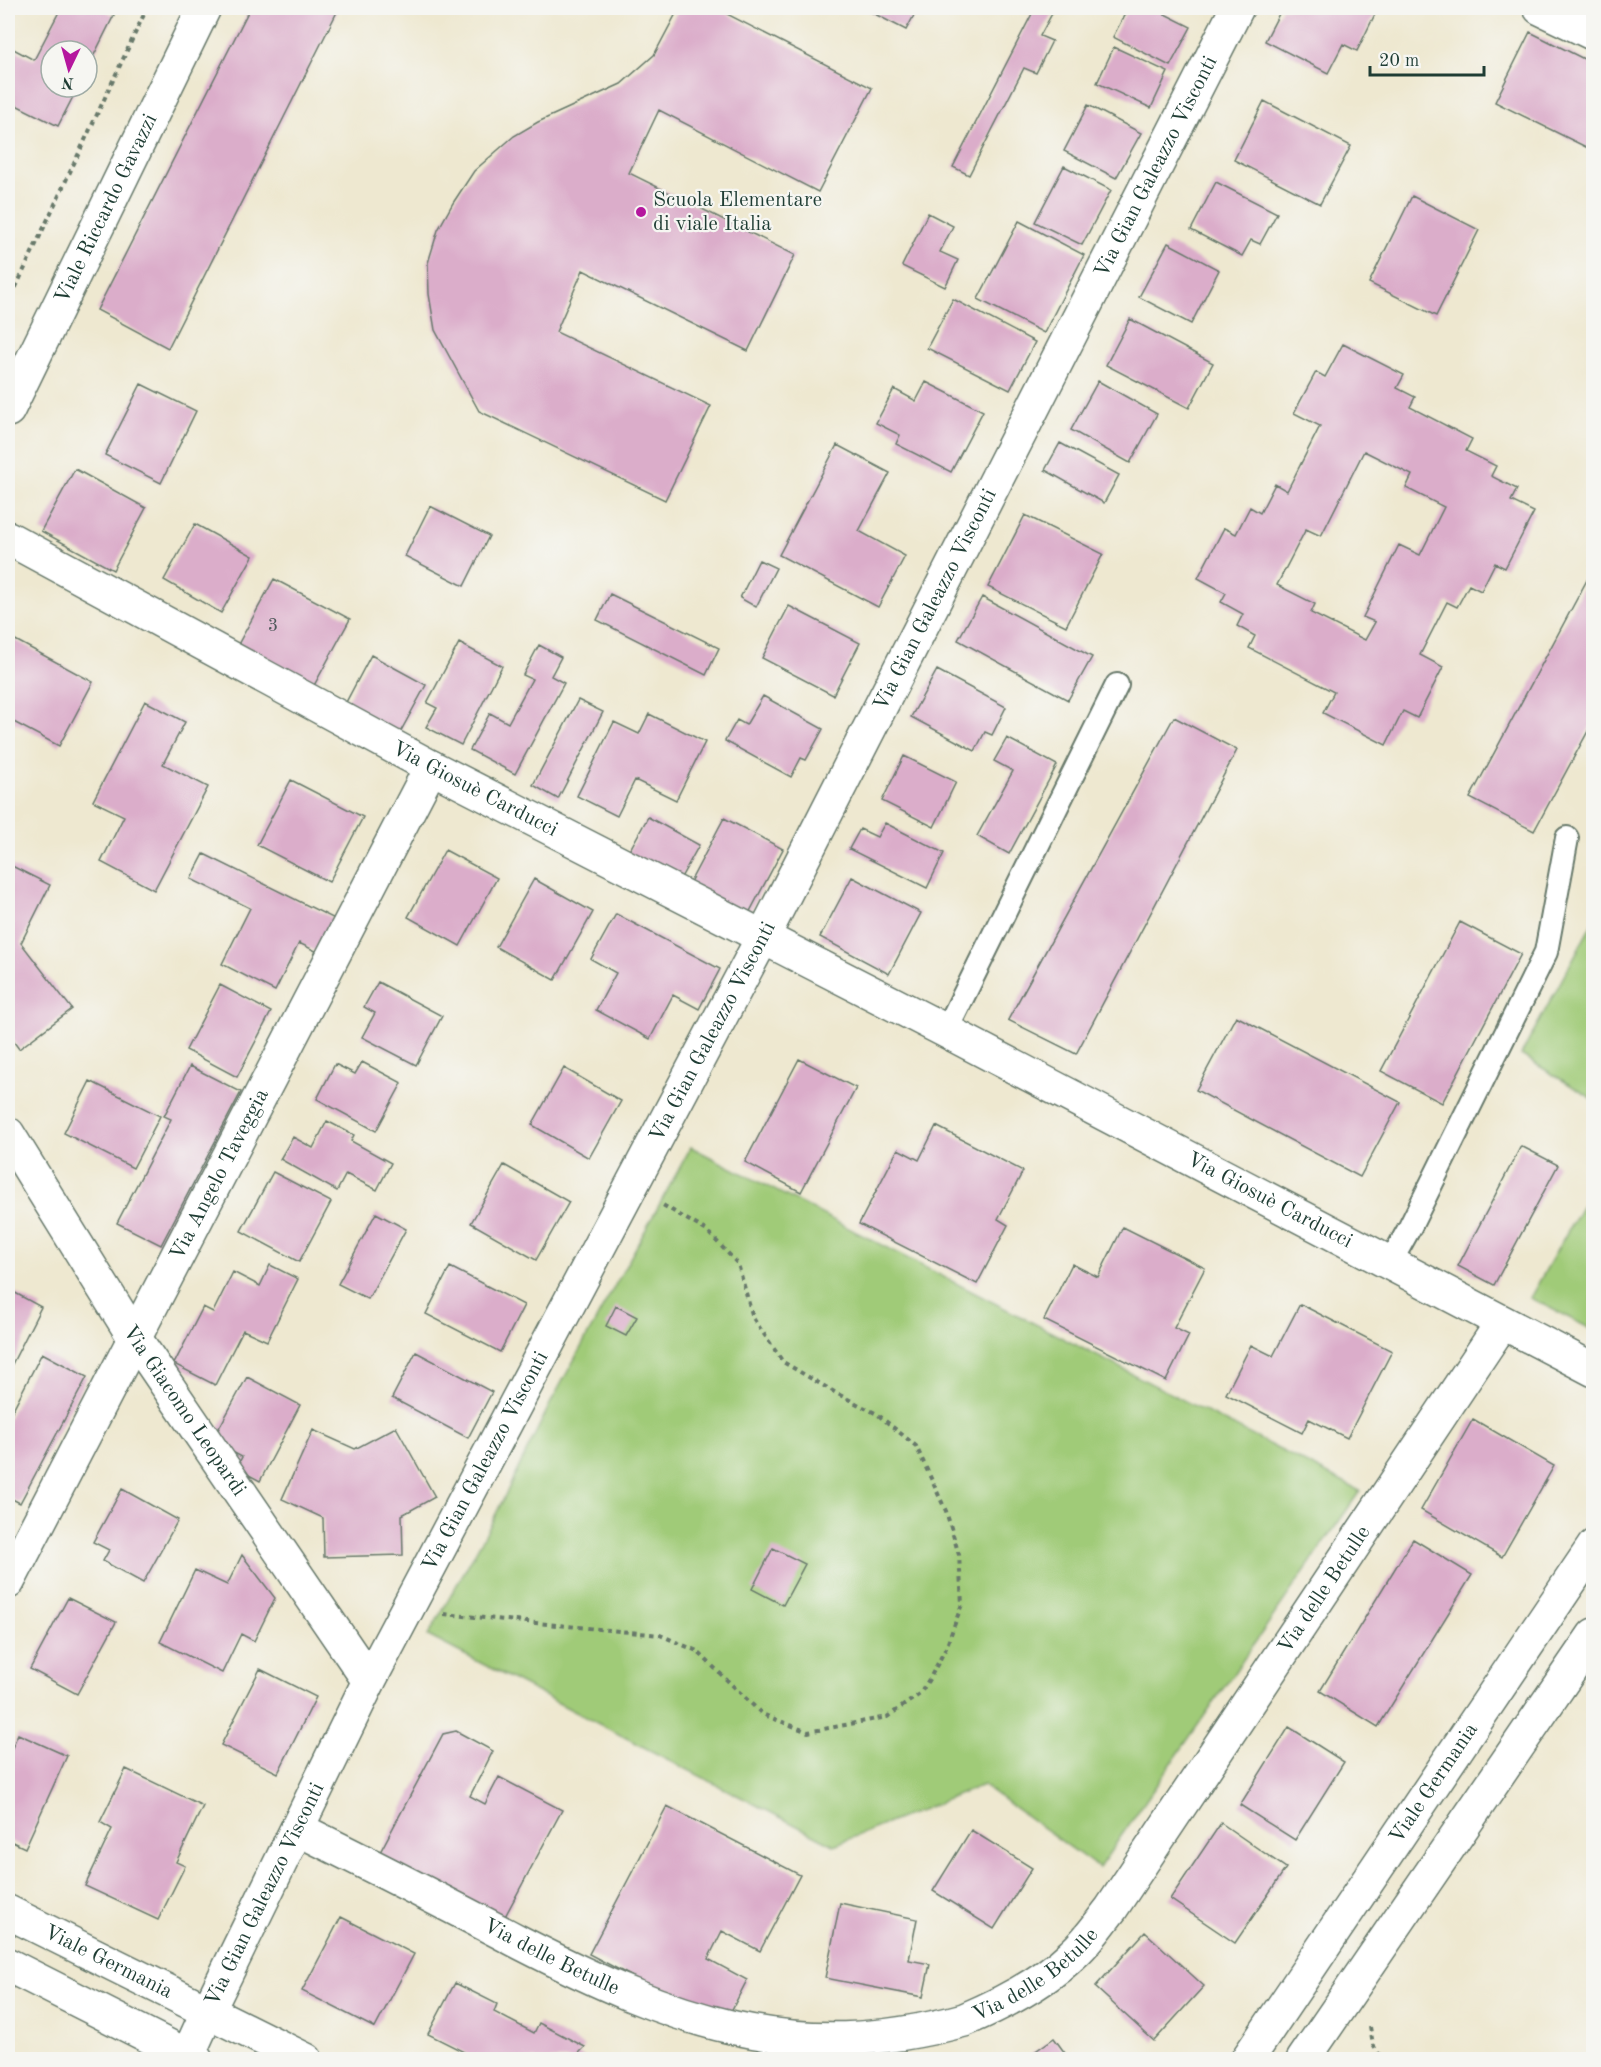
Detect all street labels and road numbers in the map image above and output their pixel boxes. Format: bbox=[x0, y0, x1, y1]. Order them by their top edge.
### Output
street label: Via Gian Galeazzo Visconti bbox=[1091, 53, 1221, 281]
street label: Viale Riccardo Gavazzi bbox=[51, 111, 161, 307]
street label: Via Gian Galeazzo Visconti bbox=[870, 486, 1000, 714]
street label: Via Giosuè Carducci bbox=[388, 737, 561, 841]
street label: Via Gian Galeazzo Visconti bbox=[646, 918, 779, 1145]
street label: Via Angelo Taveggia bbox=[166, 1086, 272, 1264]
street label: Via Giosuè Carducci bbox=[1183, 1148, 1356, 1252]
street label: Via Giacomo Leopardi bbox=[119, 1321, 250, 1500]
street label: Via Gian Galeazzo Visconti bbox=[419, 1348, 552, 1575]
street label: Via delle Betulle bbox=[1274, 1522, 1374, 1657]
street label: Viale Germania bbox=[1386, 1719, 1482, 1847]
street label: Via Gian Galeazzo Visconti bbox=[202, 1779, 328, 2009]
street label: Via delle Betulle bbox=[480, 1915, 623, 1999]
street label: Viale Germania bbox=[41, 1921, 176, 2002]
street label: Via delle Betulle bbox=[970, 1924, 1102, 2025]

